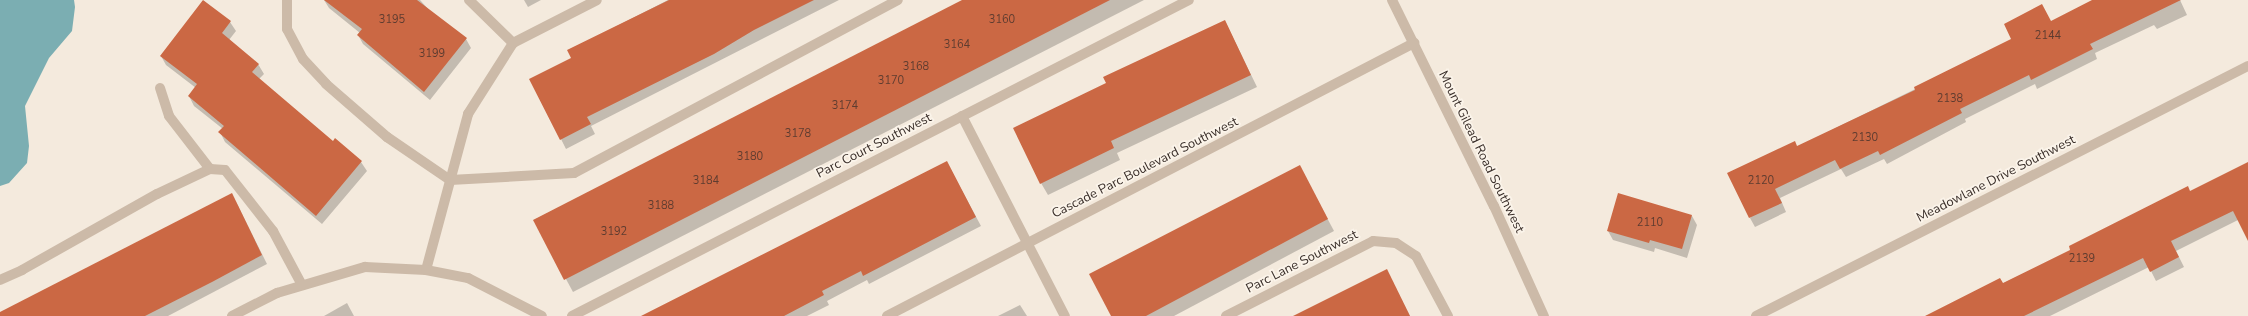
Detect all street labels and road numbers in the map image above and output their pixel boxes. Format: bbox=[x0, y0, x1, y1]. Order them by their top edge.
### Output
street label: Mount Gilead Road Southwest bbox=[1435, 68, 1527, 236]
street label: Parc Court Southwest bbox=[814, 110, 934, 182]
street label: Cascade Parc Boulevard Southwest bbox=[1049, 114, 1241, 222]
street label: Meadowlane Drive Southwest bbox=[1914, 132, 2078, 226]
street label: Parc Lane Southwest bbox=[1244, 227, 1360, 297]

